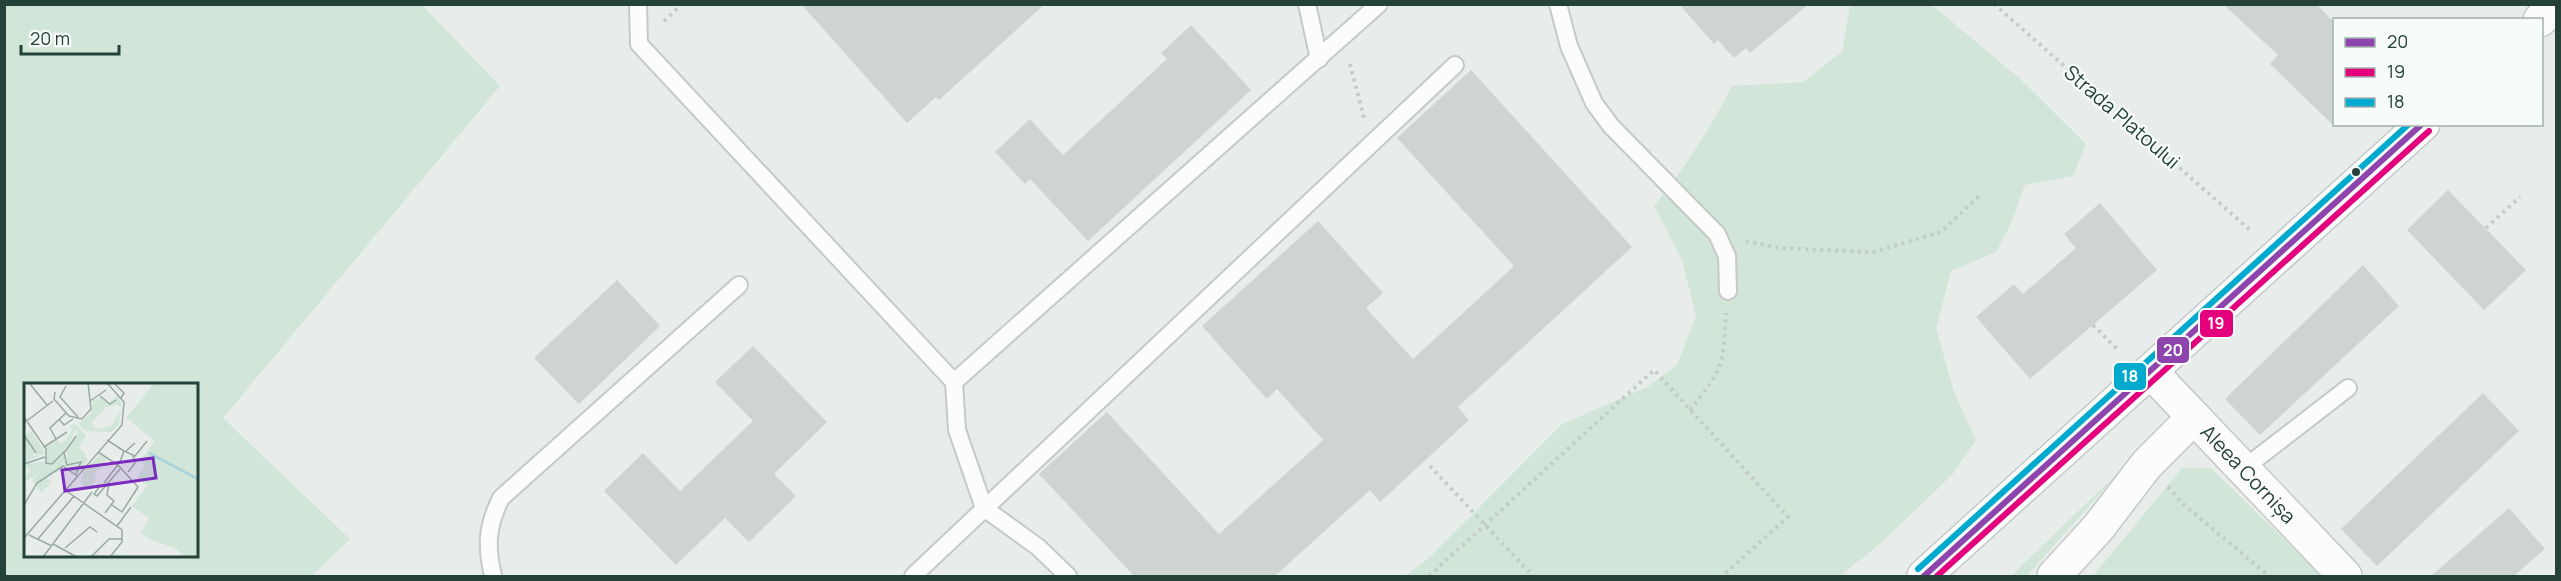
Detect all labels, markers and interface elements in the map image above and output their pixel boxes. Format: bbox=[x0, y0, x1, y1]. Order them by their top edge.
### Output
scale bar bbox=[21, 18, 118, 56]
legend bbox=[2333, 18, 2543, 126]
text: 20 m bbox=[30, 26, 70, 50]
text: 20 bbox=[2387, 29, 2408, 53]
street label: Strada Platoului bbox=[2059, 59, 2186, 175]
text: 19 bbox=[2387, 59, 2405, 83]
text: 18 bbox=[2387, 89, 2404, 113]
unlabelled marker bbox=[2350, 166, 2362, 178]
line badge: 19 bbox=[2199, 309, 2234, 338]
text: 19 bbox=[2208, 312, 2224, 334]
line badge: 20 bbox=[2156, 336, 2190, 364]
text: 20 bbox=[2163, 339, 2183, 361]
line badge: 18 bbox=[2113, 362, 2147, 391]
text: 18 bbox=[2122, 365, 2138, 387]
inset map bbox=[24, 383, 198, 557]
street label: Aleea Cornișa bbox=[2195, 418, 2302, 529]

